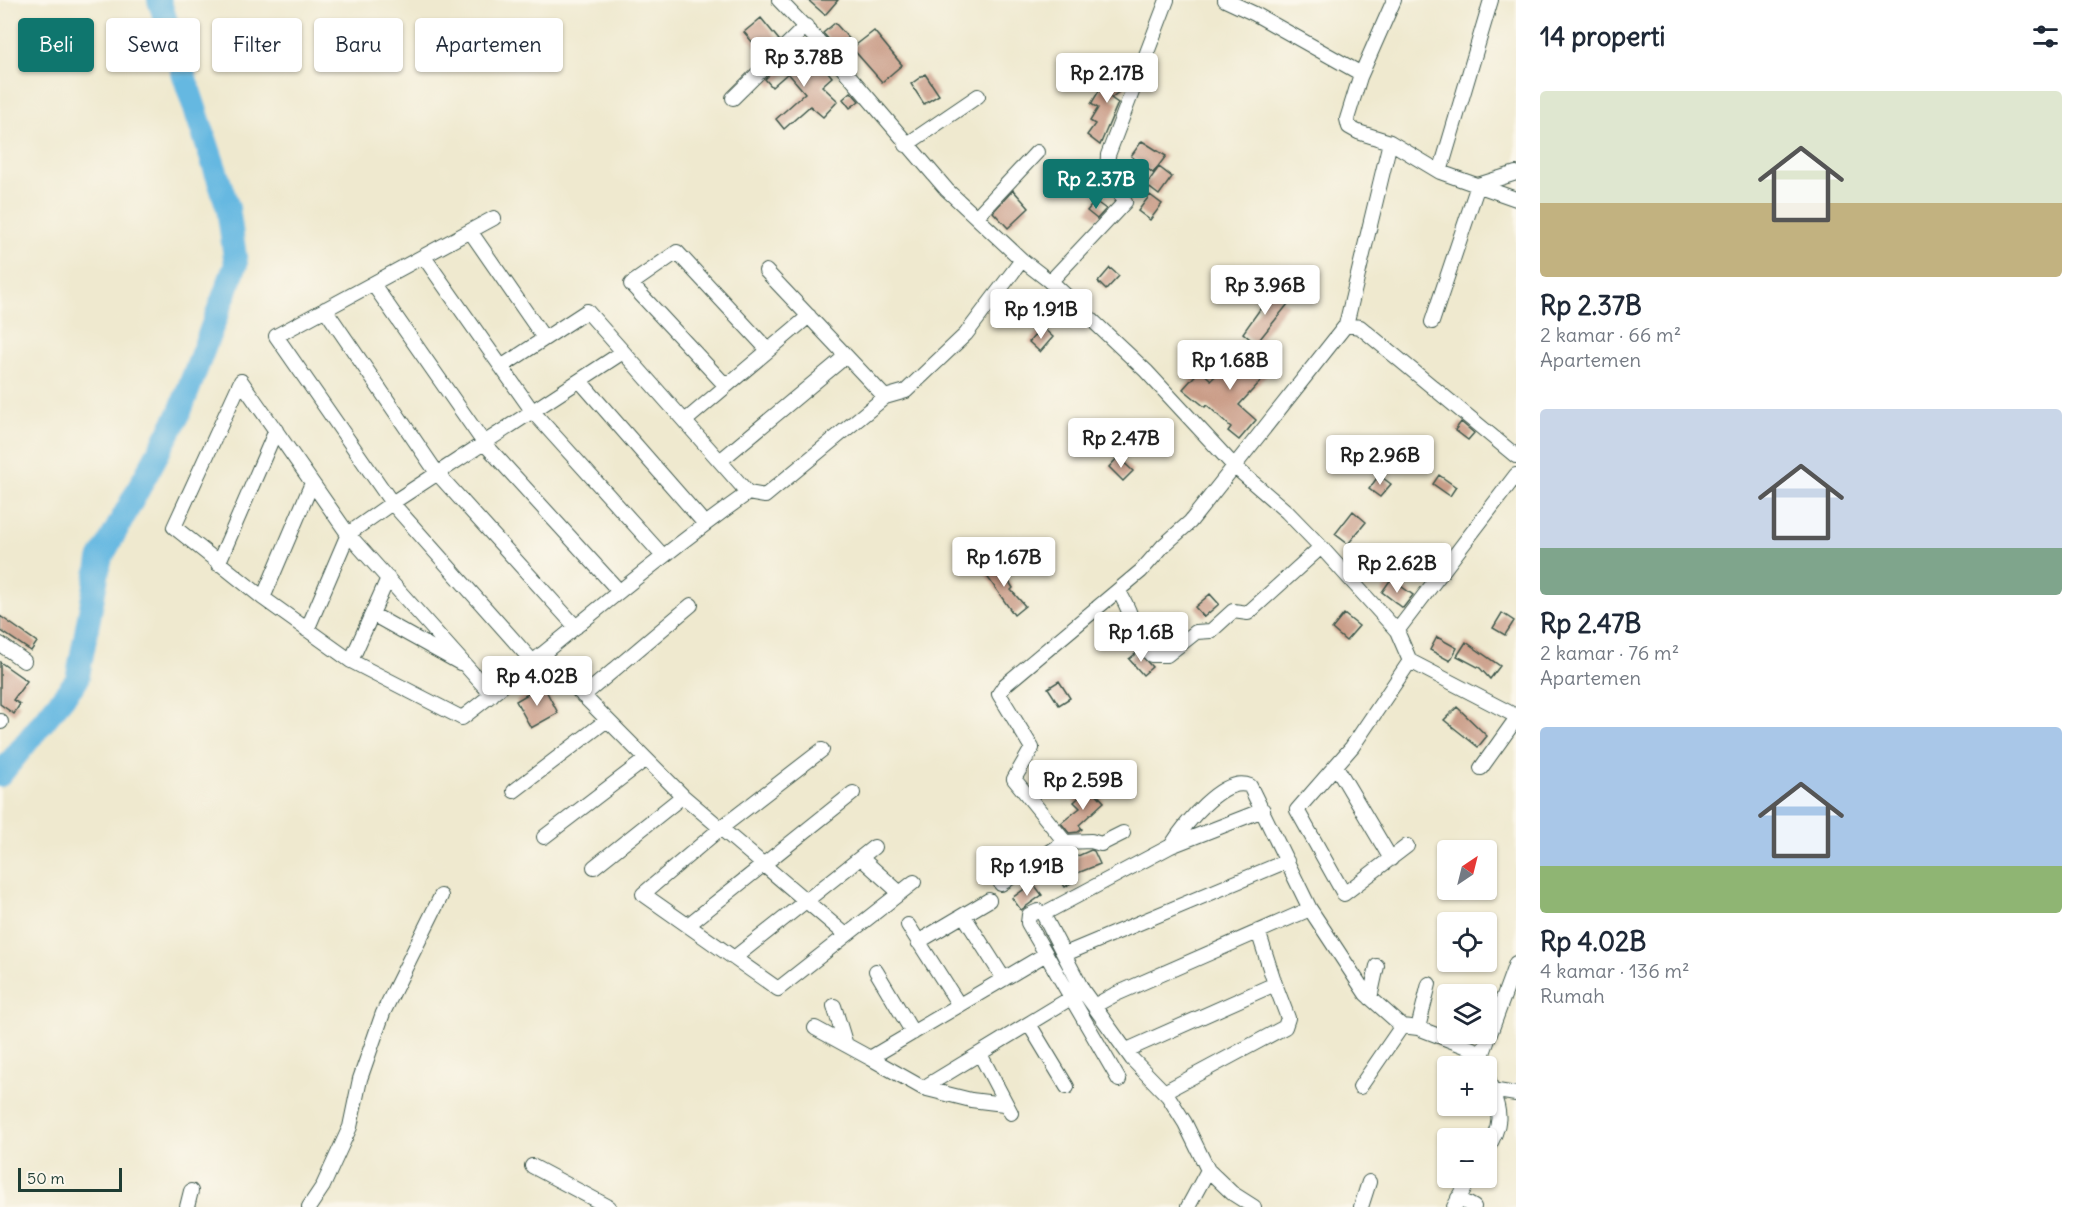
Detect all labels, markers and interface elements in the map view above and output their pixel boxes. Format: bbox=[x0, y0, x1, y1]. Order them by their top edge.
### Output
chip: Beli bbox=[18, 18, 94, 72]
chip: Sewa bbox=[106, 18, 200, 72]
chip: Filter bbox=[212, 18, 302, 72]
chip: Baru bbox=[314, 18, 403, 72]
chip: Apartemen bbox=[415, 18, 563, 72]
text: 14 properti bbox=[1540, 20, 1665, 53]
icon: filters bbox=[2029, 20, 2062, 53]
pin: Rp 3.78B bbox=[742, 37, 866, 88]
text: Rp 3.78B bbox=[765, 44, 843, 69]
pin: Rp 2.17B bbox=[1045, 53, 1169, 104]
text: Rp 2.17B bbox=[1070, 60, 1144, 85]
icon: home bbox=[1747, 130, 1855, 238]
pin: Rp 2.37B bbox=[1034, 159, 1158, 210]
text: Rp 2.37B bbox=[1057, 166, 1135, 191]
pin: Rp 3.96B bbox=[1203, 265, 1327, 316]
text: Rp 3.96B bbox=[1225, 272, 1305, 297]
pin: Rp 1.91B bbox=[979, 289, 1103, 340]
text: Rp 2.37B bbox=[1540, 289, 1642, 322]
text: Rp 1.91B bbox=[1004, 296, 1078, 321]
text: 2 kamar · 66 m² bbox=[1540, 322, 1681, 347]
pin: Rp 1.68B bbox=[1168, 340, 1292, 391]
text: Rp 1.68B bbox=[1191, 347, 1269, 372]
text: Apartemen bbox=[1540, 347, 1641, 372]
pin: Rp 2.47B bbox=[1059, 418, 1183, 469]
text: Rp 2.47B bbox=[1082, 425, 1160, 450]
pin: Rp 2.96B bbox=[1318, 435, 1442, 486]
text: Rp 2.96B bbox=[1340, 442, 1420, 467]
icon: home bbox=[1747, 448, 1855, 556]
pin: Rp 1.67B bbox=[942, 537, 1066, 588]
pin: Rp 2.62B bbox=[1335, 543, 1459, 594]
text: Rp 1.67B bbox=[966, 544, 1042, 569]
text: Rp 2.62B bbox=[1357, 550, 1437, 575]
text: Rp 2.47B bbox=[1540, 607, 1641, 640]
pin: Rp 1.6B bbox=[1086, 612, 1196, 663]
text: Rp 1.6B bbox=[1108, 619, 1174, 644]
text: 2 kamar · 76 m² bbox=[1540, 640, 1679, 665]
pin: Rp 4.02B bbox=[475, 656, 599, 707]
text: Rp 4.02B bbox=[496, 663, 578, 688]
text: Apartemen bbox=[1540, 665, 1641, 690]
pin: Rp 2.59B bbox=[1021, 760, 1145, 811]
icon: home bbox=[1747, 766, 1855, 874]
text: Rp 2.59B bbox=[1043, 767, 1123, 792]
north arrow bbox=[1437, 840, 1497, 900]
map controls bbox=[1437, 840, 1497, 1188]
pin: Rp 1.91B bbox=[965, 846, 1089, 897]
text: Rp 1.91B bbox=[990, 853, 1064, 878]
button: locate bbox=[1437, 912, 1497, 972]
text: Rp 4.02B bbox=[1540, 925, 1646, 958]
text: 4 kamar · 136 m² bbox=[1540, 958, 1690, 983]
text: Rumah bbox=[1540, 983, 1605, 1008]
button: layers bbox=[1437, 984, 1497, 1044]
button: + bbox=[1437, 1056, 1497, 1116]
button: − bbox=[1437, 1128, 1497, 1188]
scale bar bbox=[18, 1165, 122, 1192]
text: 50 m bbox=[27, 1168, 65, 1188]

